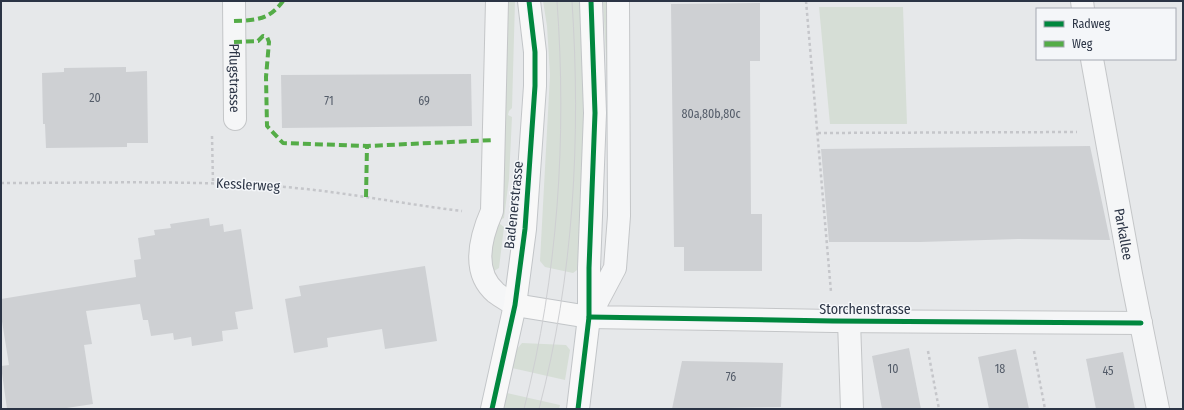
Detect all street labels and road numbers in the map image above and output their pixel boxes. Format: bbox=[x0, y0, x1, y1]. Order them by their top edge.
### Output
street label: Pflugstrasse bbox=[226, 43, 243, 113]
street label: Badenerstrasse bbox=[501, 160, 527, 250]
street label: Kesslerweg bbox=[216, 175, 281, 195]
street label: Parkallee bbox=[1111, 207, 1137, 262]
street label: Storchenstrasse bbox=[819, 301, 911, 318]

